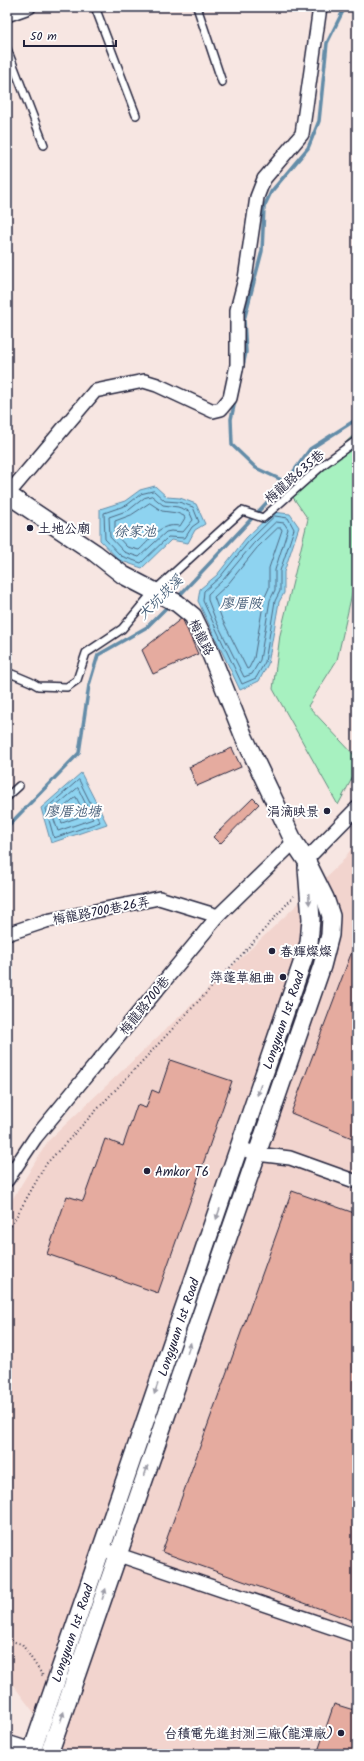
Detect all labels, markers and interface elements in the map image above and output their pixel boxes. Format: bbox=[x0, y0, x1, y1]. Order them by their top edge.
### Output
scale bar bbox=[24, 22, 116, 48]
text: 50 m bbox=[30, 27, 57, 46]
street label: 梅龍路635巷 bbox=[260, 445, 330, 509]
place label: 土地公廟 bbox=[38, 519, 90, 540]
water label: 徐家池 bbox=[114, 521, 157, 543]
marker: 土地公廟 bbox=[25, 523, 35, 533]
water label: 大坑崁溪 bbox=[133, 569, 189, 625]
water label: 廖厝陂 bbox=[220, 593, 264, 615]
street label: 梅龍路 bbox=[182, 616, 219, 660]
water label: 廖厝池塘 bbox=[45, 801, 103, 823]
place label: 涓滴映景 bbox=[267, 802, 319, 823]
marker: 涓滴映景 bbox=[322, 806, 332, 816]
street label: 梅龍路700巷26弄 bbox=[51, 892, 152, 931]
one-way arrow bbox=[306, 893, 312, 906]
place label: 春輝燦燦 bbox=[280, 942, 332, 963]
marker: 春輝燦燦 bbox=[267, 946, 277, 956]
place label: 萍蓬草組曲 bbox=[210, 968, 275, 989]
street label: Longyuan 1st Road bbox=[258, 968, 311, 1072]
street label: 梅龍路700巷 bbox=[115, 972, 176, 1040]
marker: 萍蓬草組曲 bbox=[278, 972, 288, 982]
one-way arrow bbox=[256, 1085, 262, 1097]
place label: Amkor T6 bbox=[155, 1162, 209, 1183]
marker: Amkor T6 bbox=[142, 1166, 152, 1176]
one-way arrow bbox=[214, 1208, 220, 1220]
street label: Longyuan 1st Road bbox=[153, 1275, 206, 1379]
one-way arrow bbox=[186, 1342, 192, 1354]
one-way arrow bbox=[152, 1383, 158, 1395]
one-way arrow bbox=[144, 1465, 150, 1477]
street label: Longyuan 1st Road bbox=[47, 1581, 100, 1685]
one-way arrow bbox=[101, 1588, 107, 1600]
one-way arrow bbox=[59, 1711, 65, 1723]
place label: 台積電先進封測三廠(龍潭廠) bbox=[164, 1724, 333, 1745]
marker: 台積電先進封測三廠(龍潭廠) bbox=[336, 1728, 346, 1738]

